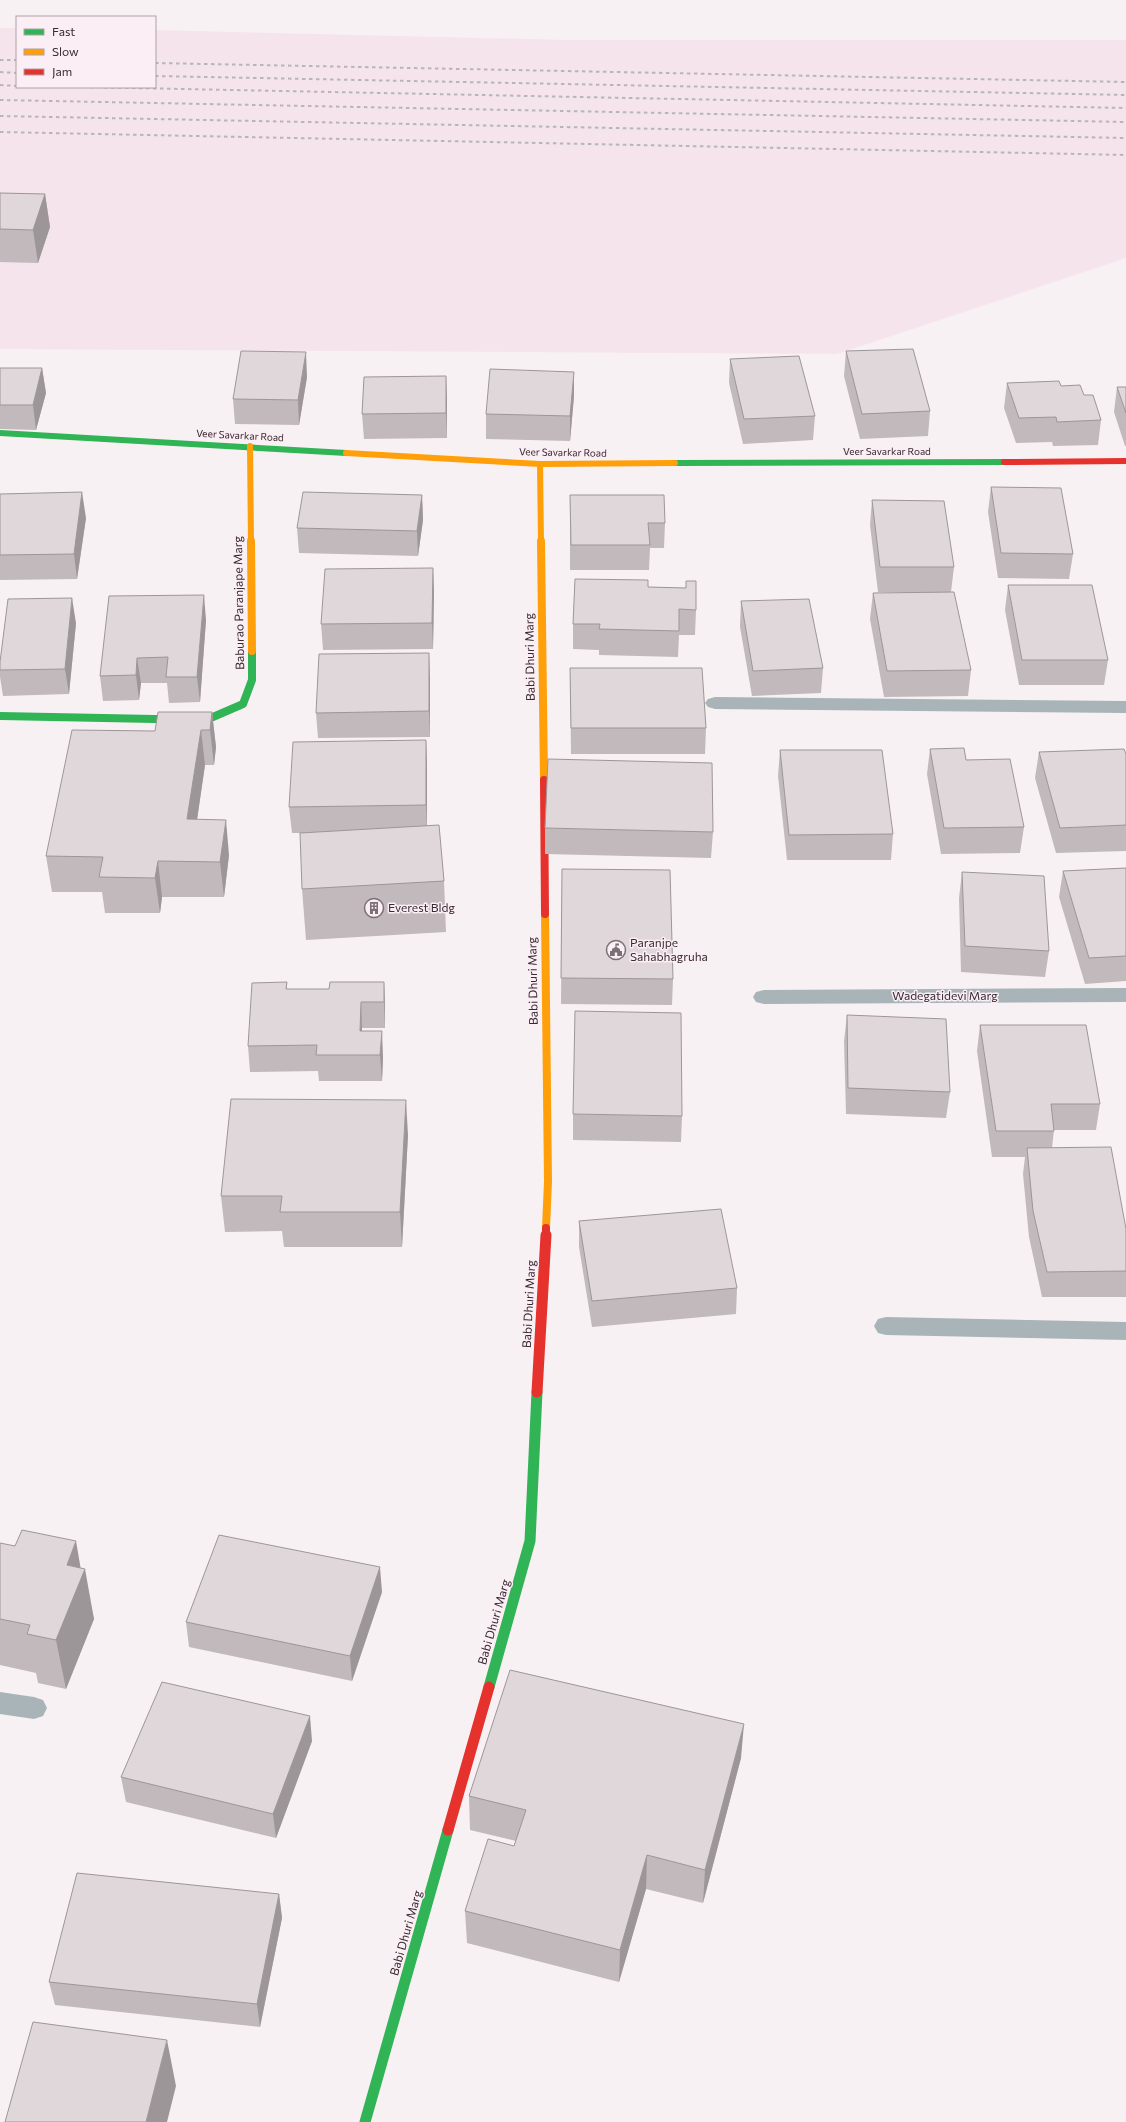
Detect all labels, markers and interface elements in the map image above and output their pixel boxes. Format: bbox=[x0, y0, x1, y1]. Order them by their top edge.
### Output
legend bbox=[16, 16, 156, 88]
text: Fast bbox=[52, 24, 75, 38]
text: Slow bbox=[52, 44, 79, 58]
text: Jam bbox=[52, 64, 72, 79]
street label: Veer Savarkar Road bbox=[196, 427, 284, 443]
street label: Veer Savarkar Road bbox=[519, 445, 607, 459]
street label: Veer Savarkar Road bbox=[843, 445, 931, 457]
street label: Baburao Paranjape Marg bbox=[230, 535, 246, 670]
street label: Babi Dhuri Marg bbox=[521, 612, 537, 701]
building icon: Everest Bldg bbox=[363, 897, 385, 919]
place label: Everest Bldg bbox=[388, 900, 455, 914]
place label: Paranjpe Sahabhagruha bbox=[630, 935, 708, 963]
street label: Babi Dhuri Marg bbox=[524, 936, 540, 1025]
public building icon: Paranjpe Sahabhagruha bbox=[605, 939, 627, 961]
street label: Wadegatidevi Marg bbox=[892, 988, 998, 1002]
street label: Babi Dhuri Marg bbox=[519, 1259, 537, 1348]
street label: Babi Dhuri Marg bbox=[474, 1577, 512, 1666]
street label: Babi Dhuri Marg bbox=[386, 1888, 424, 1977]

